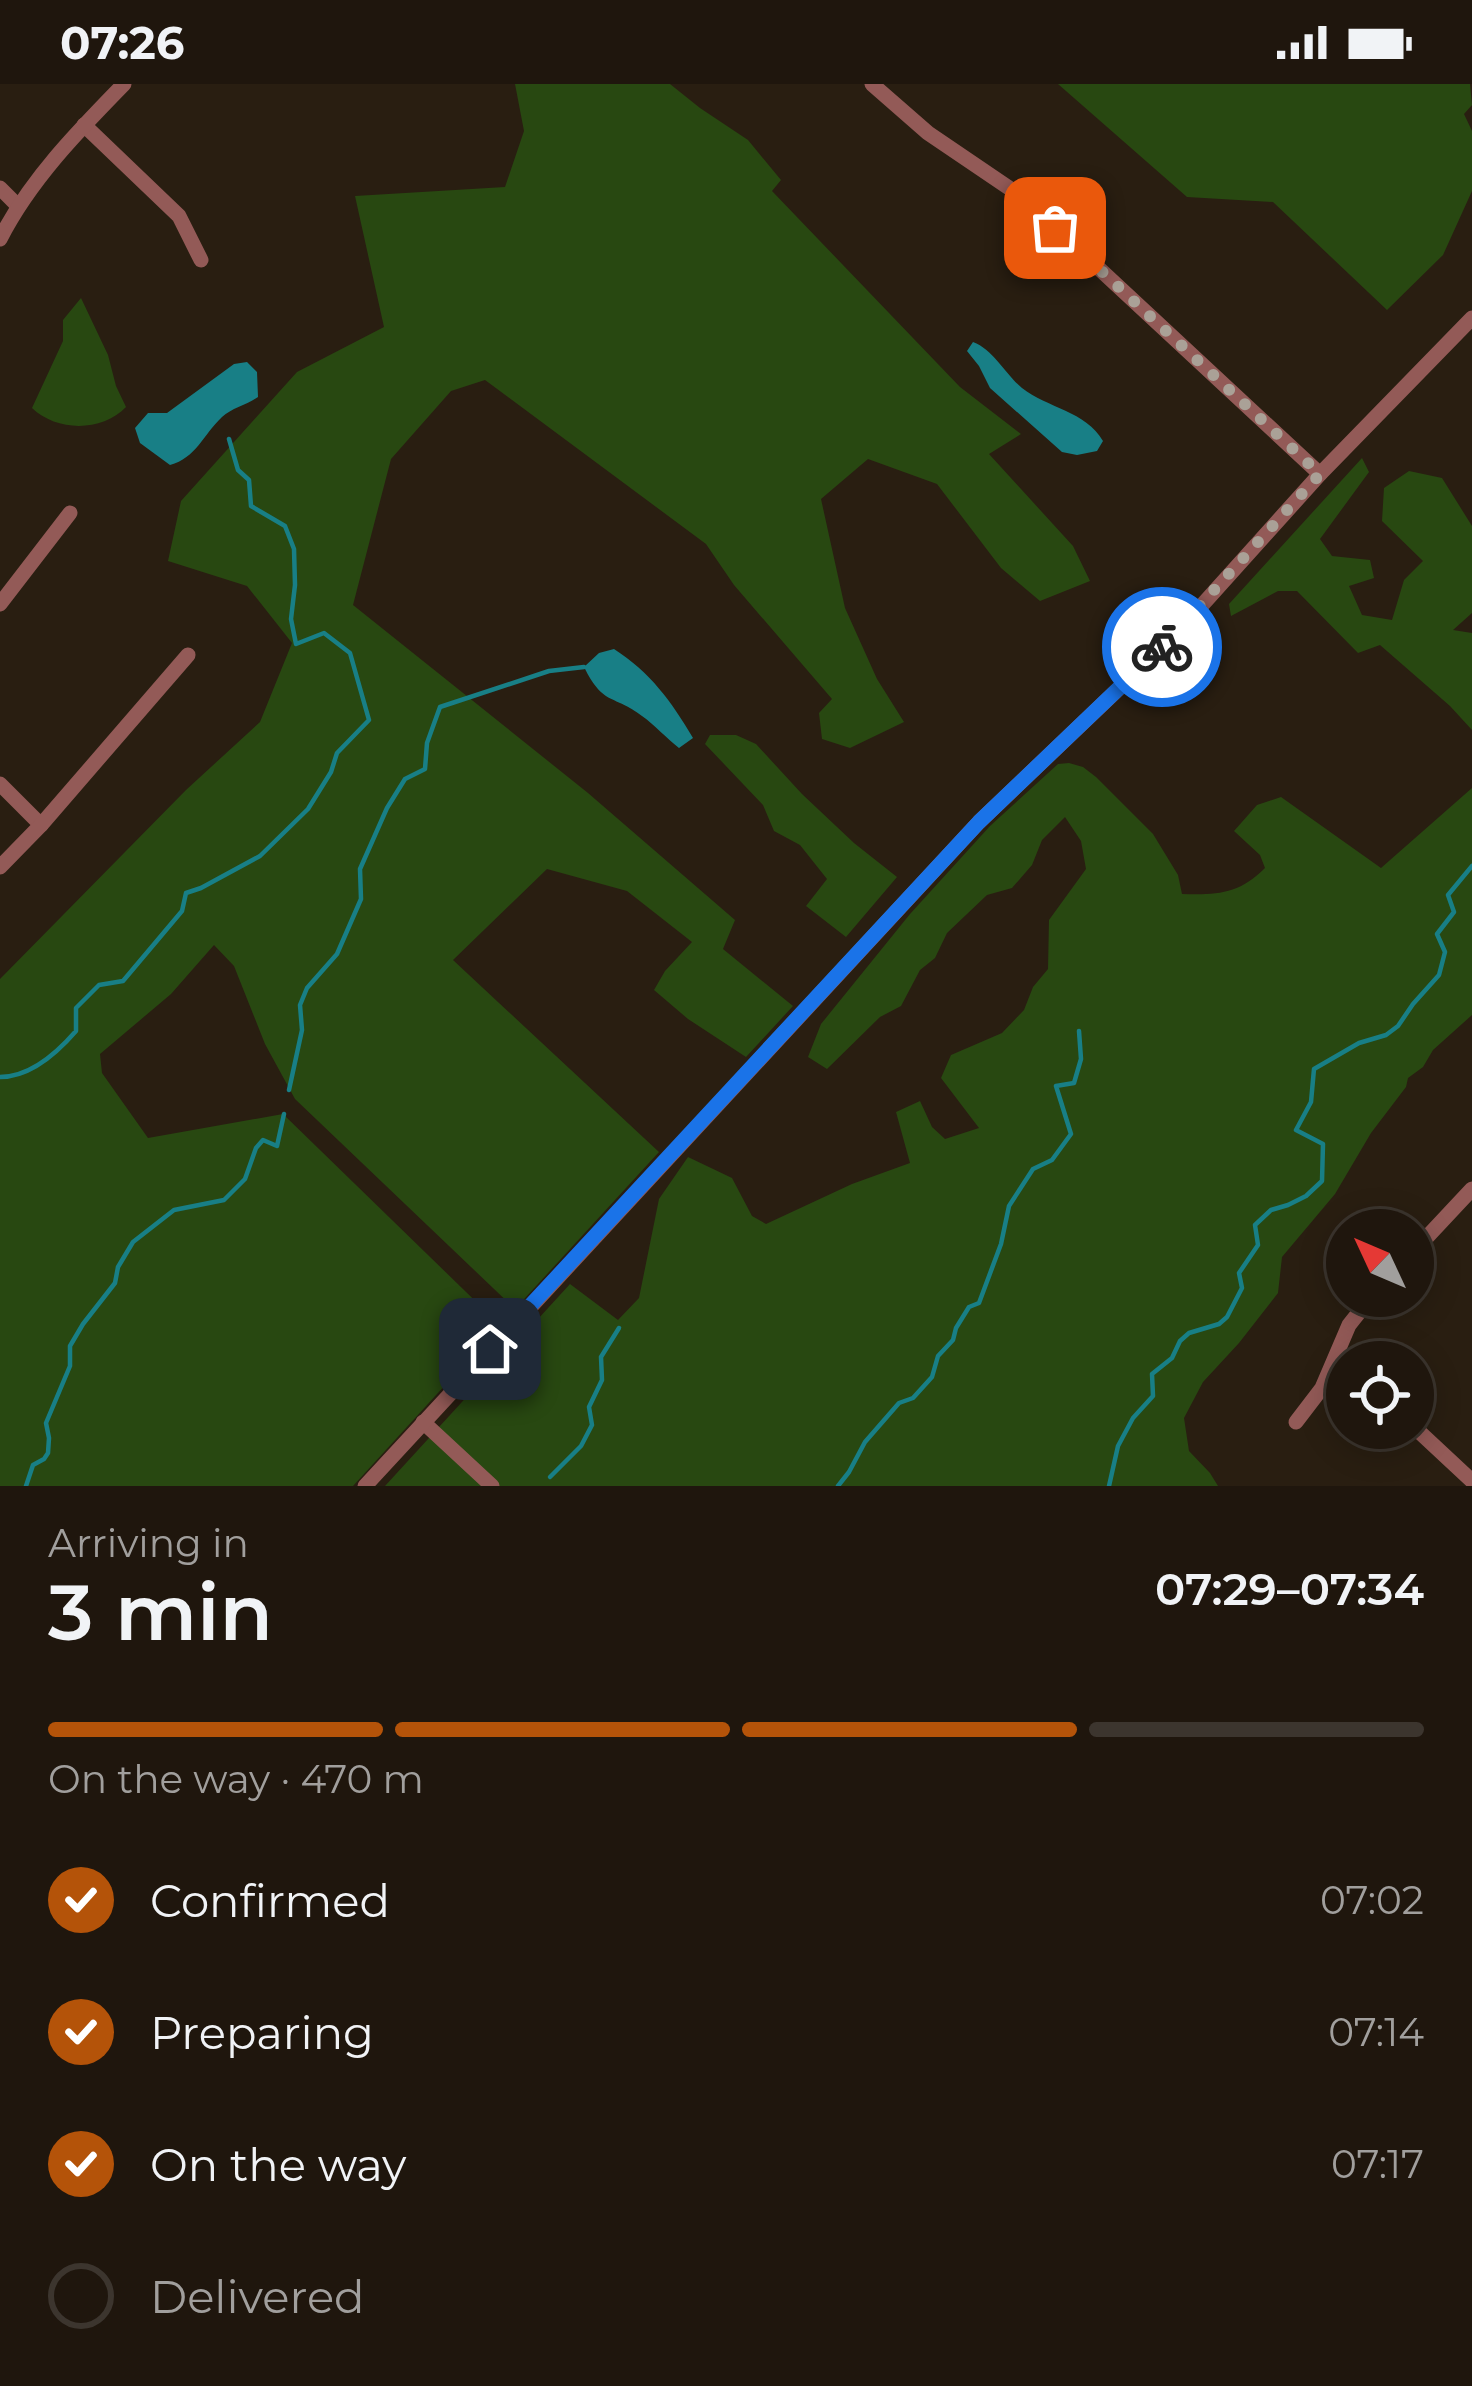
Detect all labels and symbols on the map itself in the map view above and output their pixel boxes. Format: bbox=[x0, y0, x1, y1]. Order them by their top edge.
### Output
pin bbox=[1004, 177, 1106, 279]
courier bbox=[1102, 587, 1222, 707]
north arrow bbox=[1326, 1209, 1434, 1317]
pin bbox=[439, 1298, 541, 1400]

